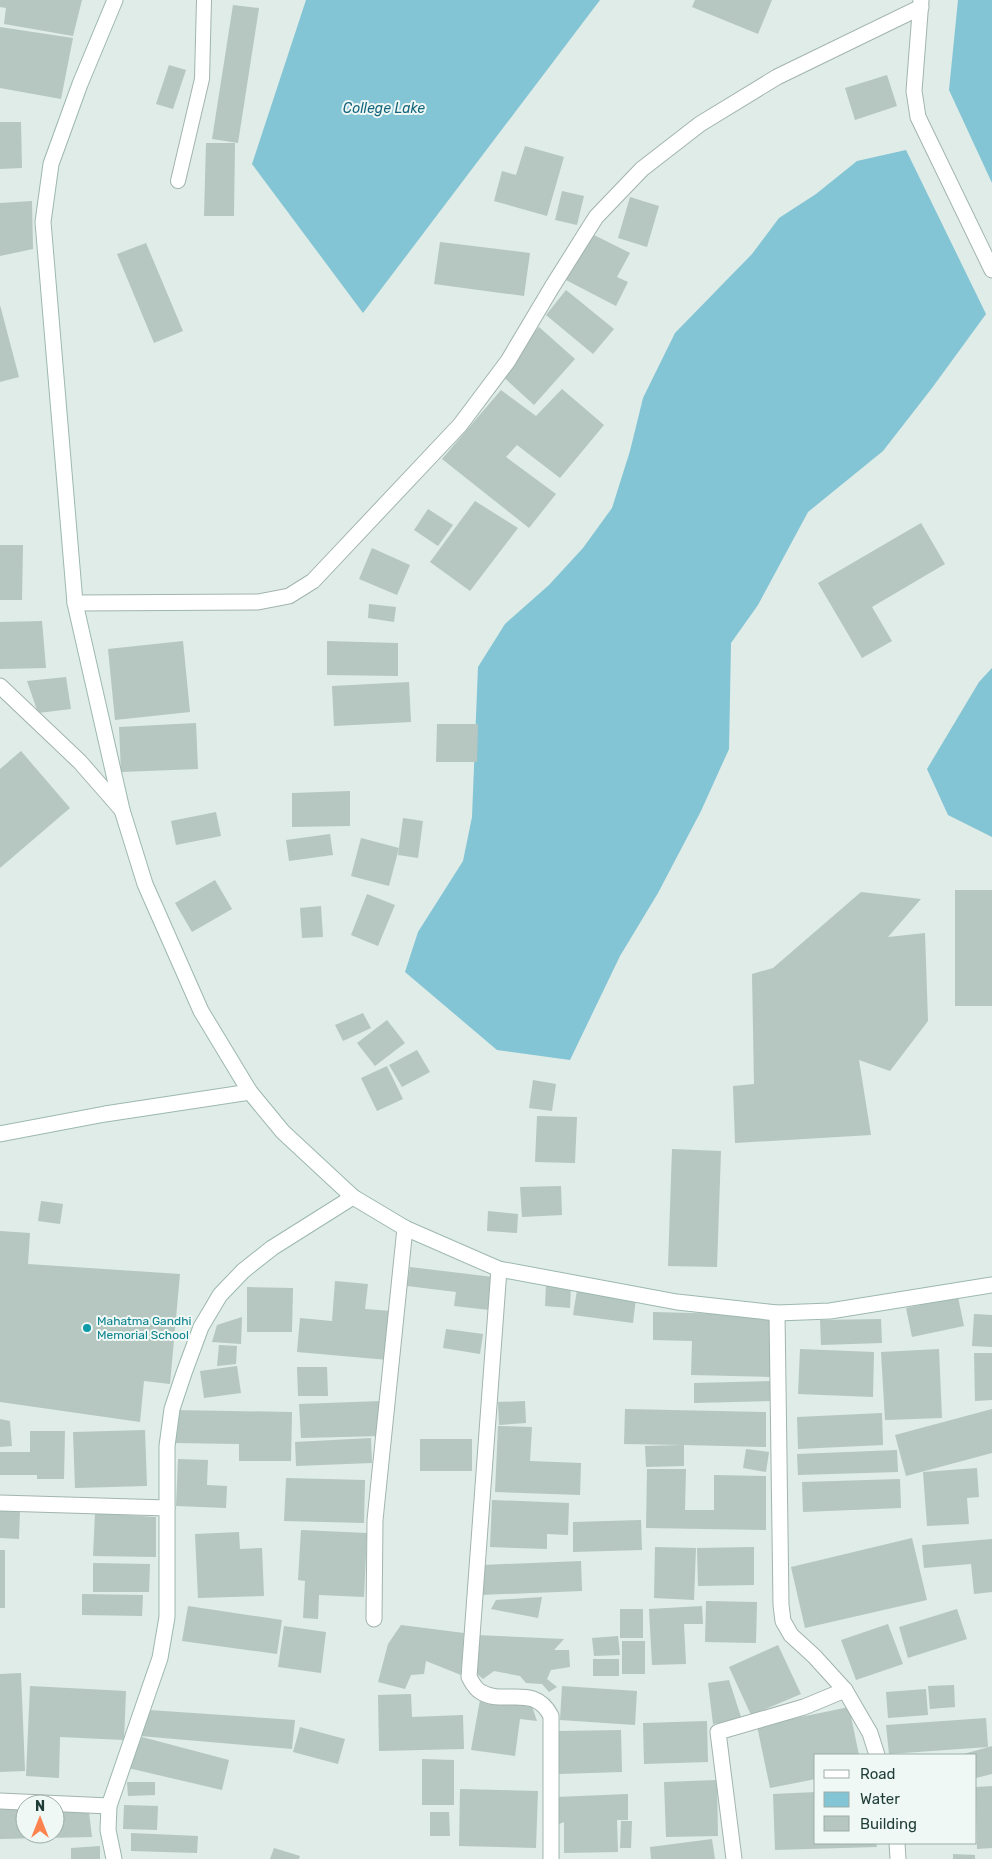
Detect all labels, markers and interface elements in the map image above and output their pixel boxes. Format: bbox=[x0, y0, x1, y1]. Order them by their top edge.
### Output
water label: College Lake bbox=[343, 100, 425, 117]
place label: Mahatma Gandhi Memorial School bbox=[97, 1314, 191, 1342]
marker: Mahatma Gandhi Memorial School bbox=[81, 1322, 93, 1334]
legend bbox=[814, 1754, 977, 1844]
text: Road bbox=[860, 1765, 896, 1783]
text: Water bbox=[860, 1790, 900, 1808]
north arrow bbox=[15, 1794, 65, 1844]
text: N bbox=[35, 1798, 45, 1815]
text: Building bbox=[860, 1815, 917, 1833]

